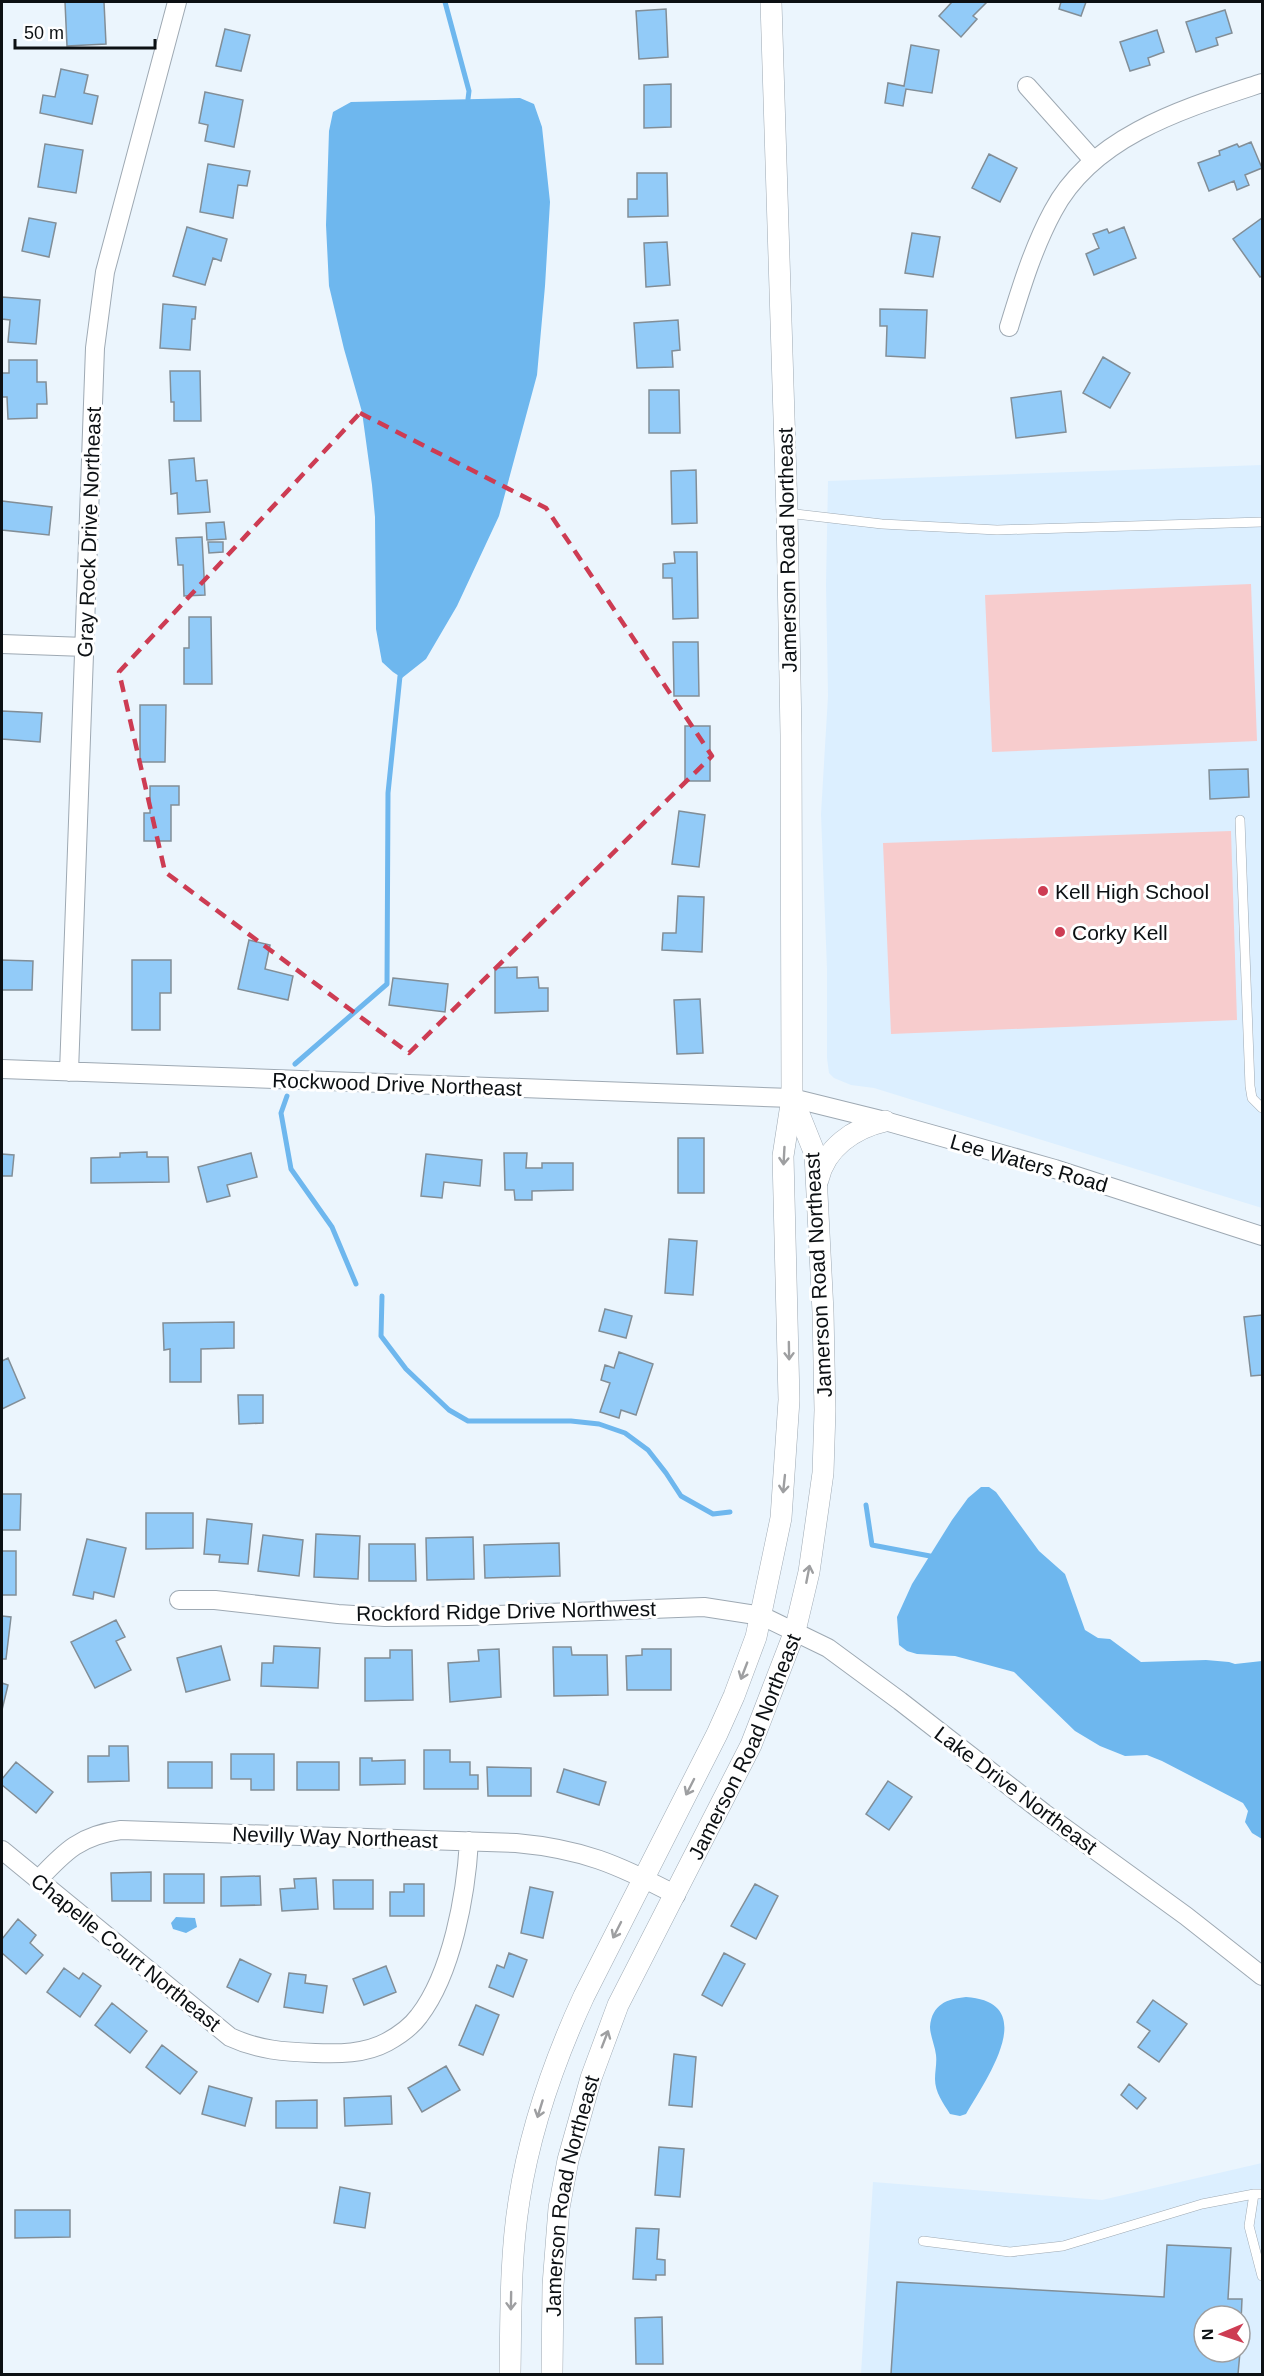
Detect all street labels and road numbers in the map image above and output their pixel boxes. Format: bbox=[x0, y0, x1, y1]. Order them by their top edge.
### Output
street label: Gray Rock Drive Northeast bbox=[73, 406, 105, 658]
street label: Jamerson Road Northeast bbox=[773, 427, 801, 673]
street label: Rockwood Drive Northeast bbox=[272, 1068, 522, 1100]
street label: Lee Waters Road bbox=[948, 1130, 1110, 1196]
street label: Jamerson Road Northeast bbox=[800, 1152, 836, 1398]
street label: Rockford Ridge Drive Northwest bbox=[356, 1597, 656, 1625]
street label: Jamerson Road Northeast bbox=[683, 1630, 804, 1863]
street label: Lake Drive Northeast bbox=[930, 1721, 1102, 1859]
street label: Nevilly Way Northeast bbox=[232, 1822, 438, 1852]
street label: Chapelle Court Northeast bbox=[27, 1868, 225, 2036]
street label: Jamerson Road Northeast bbox=[541, 2072, 603, 2317]

